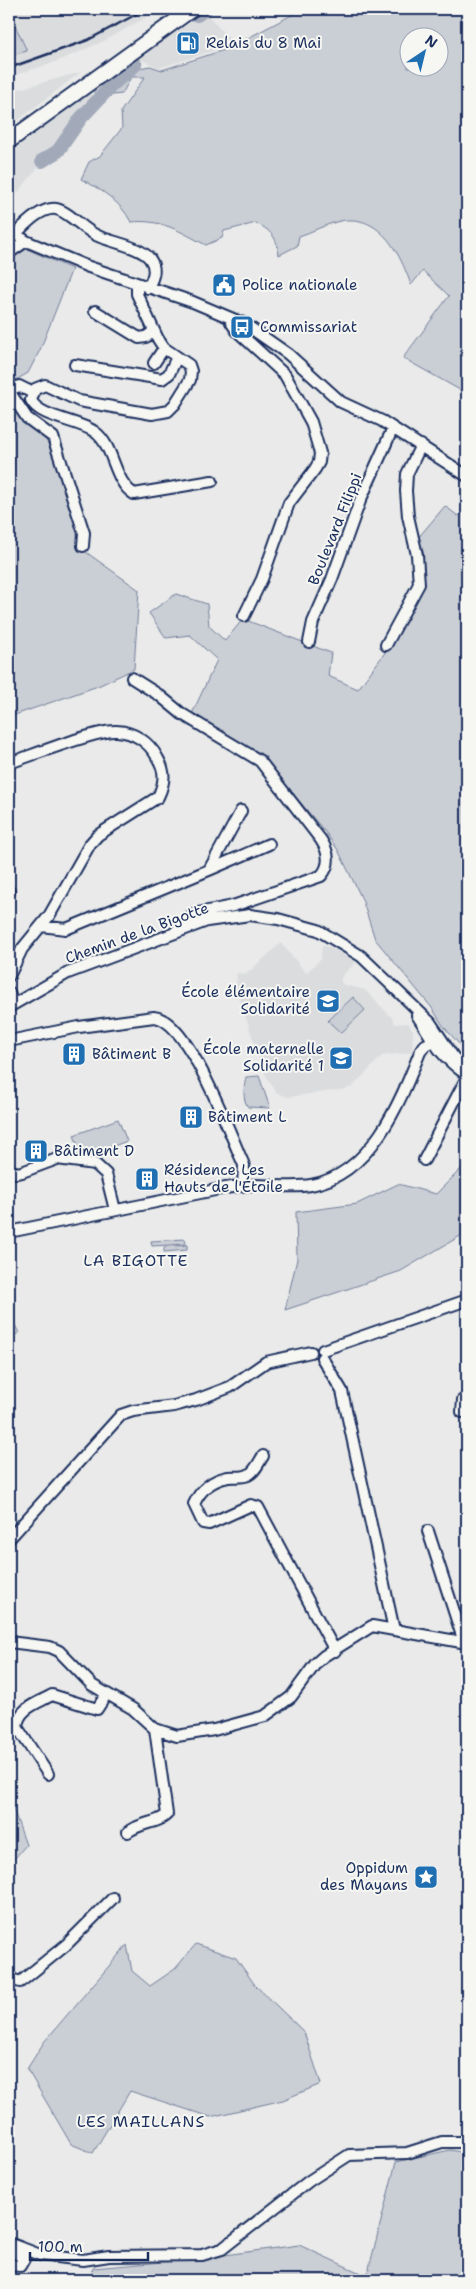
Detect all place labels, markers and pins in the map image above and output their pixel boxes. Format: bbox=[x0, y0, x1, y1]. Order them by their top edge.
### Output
fuel station icon: Relais du 8 Mai bbox=[175, 30, 201, 56]
place label: Relais du 8 Mai bbox=[206, 33, 321, 53]
public building icon: Police nationale bbox=[211, 272, 237, 298]
place label: Police nationale bbox=[242, 275, 358, 295]
bus stop icon: Commissariat bbox=[229, 314, 255, 340]
place label: Commissariat bbox=[260, 317, 357, 337]
place label: École élémentaire Solidarité bbox=[181, 981, 310, 1019]
school or university icon: École élémentaire Solidarité bbox=[315, 988, 341, 1014]
place label: École maternelle Solidarité 1 bbox=[203, 1038, 324, 1076]
building icon: Bâtiment B bbox=[61, 1041, 87, 1067]
place label: Bâtiment B bbox=[92, 1044, 171, 1064]
school or university icon: École maternelle Solidarité 1 bbox=[328, 1045, 354, 1071]
building icon: Bâtiment L bbox=[178, 1104, 204, 1130]
place label: Bâtiment L bbox=[208, 1107, 287, 1127]
building icon: Bâtiment D bbox=[23, 1138, 49, 1164]
place label: Bâtiment D bbox=[54, 1141, 134, 1161]
place label: Résidence Les Hauts de l'Étoile bbox=[164, 1160, 283, 1197]
building icon: Résidence Les Hauts de l'Étoile bbox=[134, 1166, 160, 1192]
place label: Oppidum des Mayans bbox=[320, 1858, 408, 1895]
place icon: Oppidum des Mayans bbox=[413, 1864, 439, 1890]

